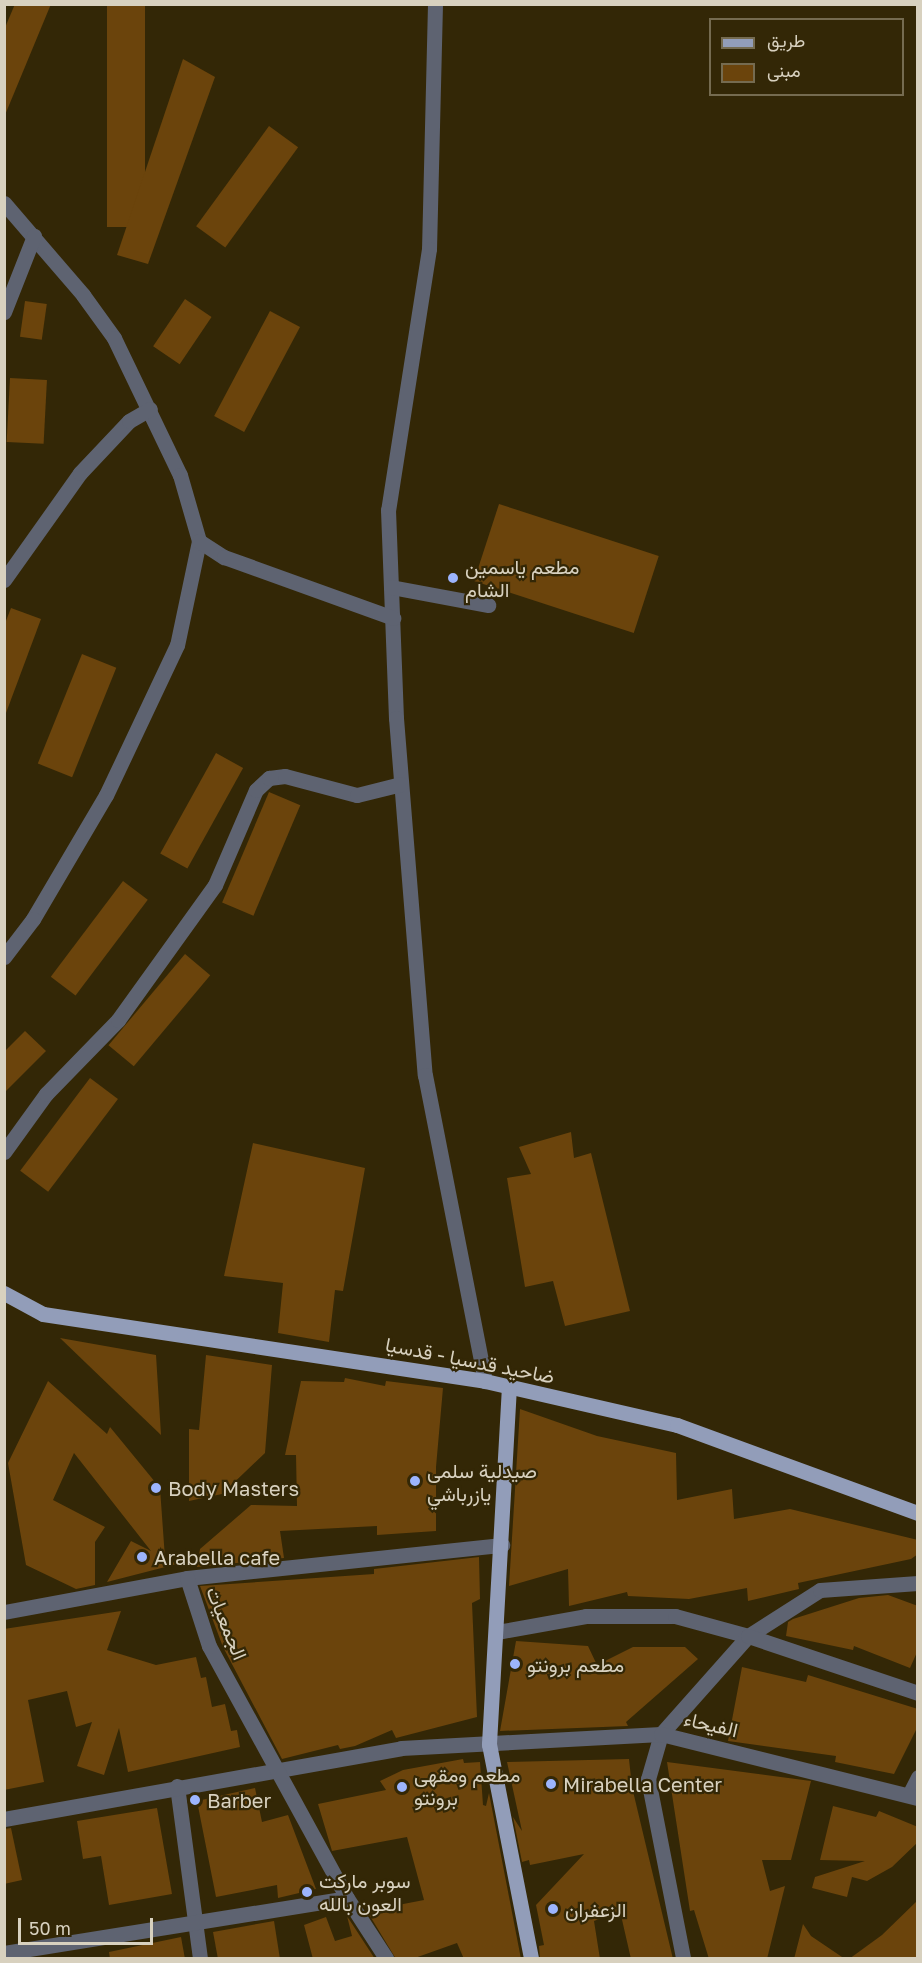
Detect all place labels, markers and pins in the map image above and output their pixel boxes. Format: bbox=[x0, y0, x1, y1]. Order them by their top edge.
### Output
place label: مطعم ياسمين الشام bbox=[465, 554, 579, 601]
marker: مطعم ياسمين الشام bbox=[446, 571, 460, 585]
place label: صيدلية سلمى يازرباشي bbox=[427, 1458, 537, 1505]
marker: صيدلية سلمى يازرباشي bbox=[408, 1474, 422, 1488]
place label: Body Masters bbox=[168, 1476, 299, 1500]
marker: Body Masters bbox=[149, 1481, 163, 1495]
place label: Arabella cafe bbox=[154, 1545, 280, 1569]
marker: Arabella cafe bbox=[135, 1550, 149, 1564]
place label: مطعم برونتو bbox=[527, 1652, 624, 1676]
marker: مطعم برونتو bbox=[508, 1657, 522, 1671]
place label: مطعم ومقهى برونتو bbox=[414, 1763, 521, 1810]
place label: Mirabella Center bbox=[563, 1772, 722, 1796]
marker: Mirabella Center bbox=[544, 1777, 558, 1791]
marker: مطعم ومقهى برونتو bbox=[395, 1780, 409, 1794]
place label: Barber bbox=[207, 1788, 271, 1812]
marker: Barber bbox=[188, 1793, 202, 1807]
place label: سوبر ماركت العون بالله bbox=[319, 1868, 411, 1915]
marker: سوبر ماركت العون بالله bbox=[300, 1885, 314, 1899]
place label: الزعفران bbox=[565, 1897, 626, 1921]
marker: الزعفران bbox=[546, 1902, 560, 1916]

